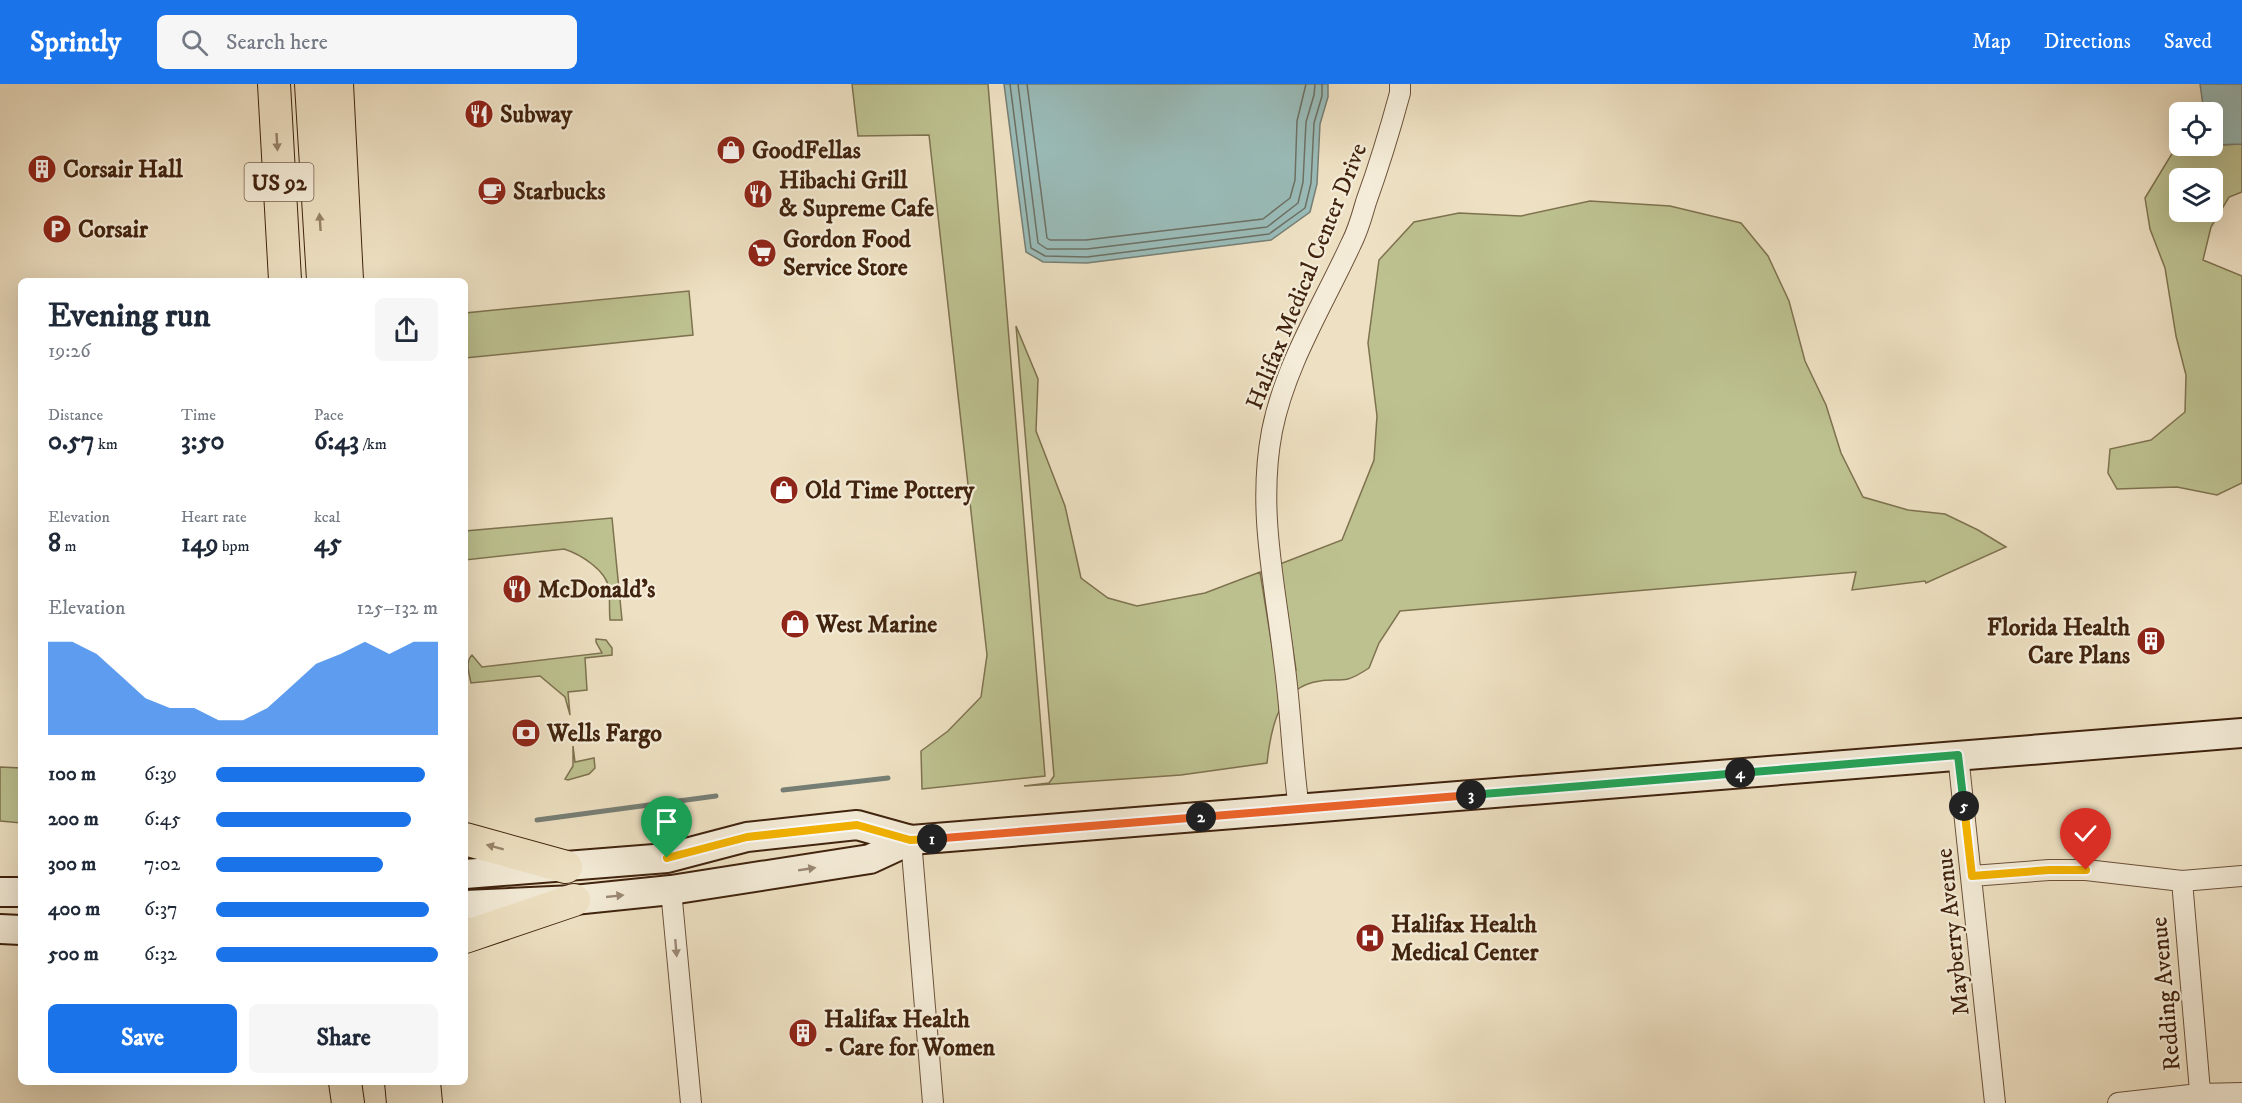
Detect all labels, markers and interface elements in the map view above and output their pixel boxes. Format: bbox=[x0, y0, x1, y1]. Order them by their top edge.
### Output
search box bbox=[157, 15, 577, 69]
text: Sprintly bbox=[30, 25, 121, 60]
icon: search bbox=[178, 26, 211, 59]
text: Search here bbox=[226, 29, 328, 56]
text: Map bbox=[1972, 29, 2011, 55]
text: Directions bbox=[2044, 29, 2131, 55]
text: Saved bbox=[2164, 29, 2212, 55]
restaurant icon: Subway bbox=[463, 98, 495, 130]
place label: Subway bbox=[500, 100, 573, 130]
map controls bbox=[2169, 102, 2223, 222]
button: locate bbox=[2169, 102, 2223, 156]
one-way arrow bbox=[273, 133, 282, 152]
shop icon: GoodFellas bbox=[715, 134, 747, 166]
place label: GoodFellas bbox=[752, 136, 861, 166]
street label: Halifax Medical Center Drive bbox=[1240, 139, 1374, 414]
building icon: Corsair Hall bbox=[26, 153, 58, 185]
place label: Corsair Hall bbox=[63, 155, 184, 185]
road number: US 92 bbox=[244, 163, 314, 201]
place label: Hibachi Grill & Supreme Cafe bbox=[779, 166, 934, 224]
button: layers bbox=[2169, 168, 2223, 222]
cafe icon: Starbucks bbox=[476, 175, 508, 207]
place label: Starbucks bbox=[513, 177, 605, 207]
restaurant icon: Hibachi Grill & Supreme Cafe bbox=[742, 178, 774, 210]
parking icon: Corsair bbox=[41, 213, 73, 245]
one-way arrow bbox=[315, 213, 324, 232]
place label: Corsair bbox=[78, 215, 149, 245]
place label: Gordon Food Service Store bbox=[783, 225, 912, 283]
supermarket icon: Gordon Food Service Store bbox=[746, 237, 778, 269]
text: Evening run bbox=[48, 296, 210, 337]
button: share bbox=[375, 298, 438, 361]
text: 19:26 bbox=[48, 339, 91, 364]
text: Distance bbox=[48, 405, 103, 425]
text: Time bbox=[181, 405, 216, 425]
text: Pace bbox=[314, 405, 344, 425]
text: 0.57 bbox=[48, 425, 94, 458]
text: 3:50 bbox=[181, 425, 224, 458]
text: 6:43 bbox=[314, 425, 359, 458]
text: km bbox=[94, 434, 118, 454]
text: /km bbox=[359, 434, 387, 454]
shop icon: Old Time Pottery bbox=[768, 474, 800, 506]
place label: Old Time Pottery bbox=[805, 476, 975, 506]
text: Elevation bbox=[48, 507, 110, 527]
text: Heart rate bbox=[181, 507, 247, 527]
text: kcal bbox=[314, 507, 340, 527]
text: 8 bbox=[48, 527, 61, 560]
text: 149 bbox=[181, 527, 219, 560]
text: 45 bbox=[314, 527, 342, 560]
text: m bbox=[61, 536, 76, 556]
text: bpm bbox=[219, 536, 249, 556]
restaurant icon: McDonald's bbox=[501, 573, 533, 605]
place label: McDonald's bbox=[538, 575, 655, 605]
text: Elevation bbox=[48, 596, 125, 621]
text: 125–132 m bbox=[357, 596, 438, 621]
shop icon: West Marine bbox=[779, 608, 811, 640]
place label: West Marine bbox=[815, 610, 937, 640]
place label: Florida Health Care Plans bbox=[1987, 613, 2130, 671]
building icon: Florida Health Care Plans bbox=[2135, 625, 2167, 657]
bank icon: Wells Fargo bbox=[510, 717, 542, 749]
place label: Wells Fargo bbox=[546, 719, 662, 749]
pin: 4 bbox=[1725, 758, 1755, 788]
text: 100 m bbox=[48, 762, 96, 787]
text: 6:39 bbox=[144, 762, 177, 787]
text: 4 bbox=[1735, 763, 1745, 783]
pin: 3 bbox=[1456, 780, 1486, 810]
text: 3 bbox=[1468, 785, 1474, 805]
pin: 5 bbox=[1949, 791, 1979, 821]
pin bbox=[641, 796, 692, 858]
text: 5 bbox=[1960, 796, 1968, 816]
pin: 2 bbox=[1186, 802, 1216, 832]
icon: arrive bbox=[650, 805, 683, 838]
text: 200 m bbox=[48, 807, 99, 832]
text: 6:45 bbox=[144, 807, 181, 832]
text: 2 bbox=[1197, 807, 1205, 827]
pin bbox=[2060, 808, 2111, 870]
icon: check bbox=[2069, 817, 2102, 850]
pin: 1 bbox=[917, 824, 947, 854]
text: 1 bbox=[929, 829, 935, 849]
one-way arrow bbox=[486, 842, 504, 852]
street label: Mayberry Avenue bbox=[1929, 847, 1977, 1017]
text: 300 m bbox=[48, 852, 96, 877]
text: 7:02 bbox=[144, 852, 180, 877]
one-way arrow bbox=[798, 864, 817, 873]
one-way arrow bbox=[606, 891, 625, 901]
text: 400 m bbox=[48, 897, 100, 922]
text: 6:37 bbox=[144, 897, 178, 922]
place label: Halifax Health Medical Center bbox=[1391, 910, 1540, 968]
street label: Redding Avenue bbox=[2144, 916, 2188, 1072]
hospital icon: Halifax Health Medical Center bbox=[1354, 922, 1386, 954]
one-way arrow bbox=[671, 939, 681, 958]
text: 500 m bbox=[48, 942, 99, 967]
text: 6:32 bbox=[144, 942, 177, 967]
button: Save bbox=[48, 1004, 237, 1073]
button: Share bbox=[249, 1004, 438, 1073]
place label: Halifax Health - Care for Women bbox=[824, 1005, 996, 1063]
building icon: Halifax Health - Care for Women bbox=[787, 1017, 819, 1049]

